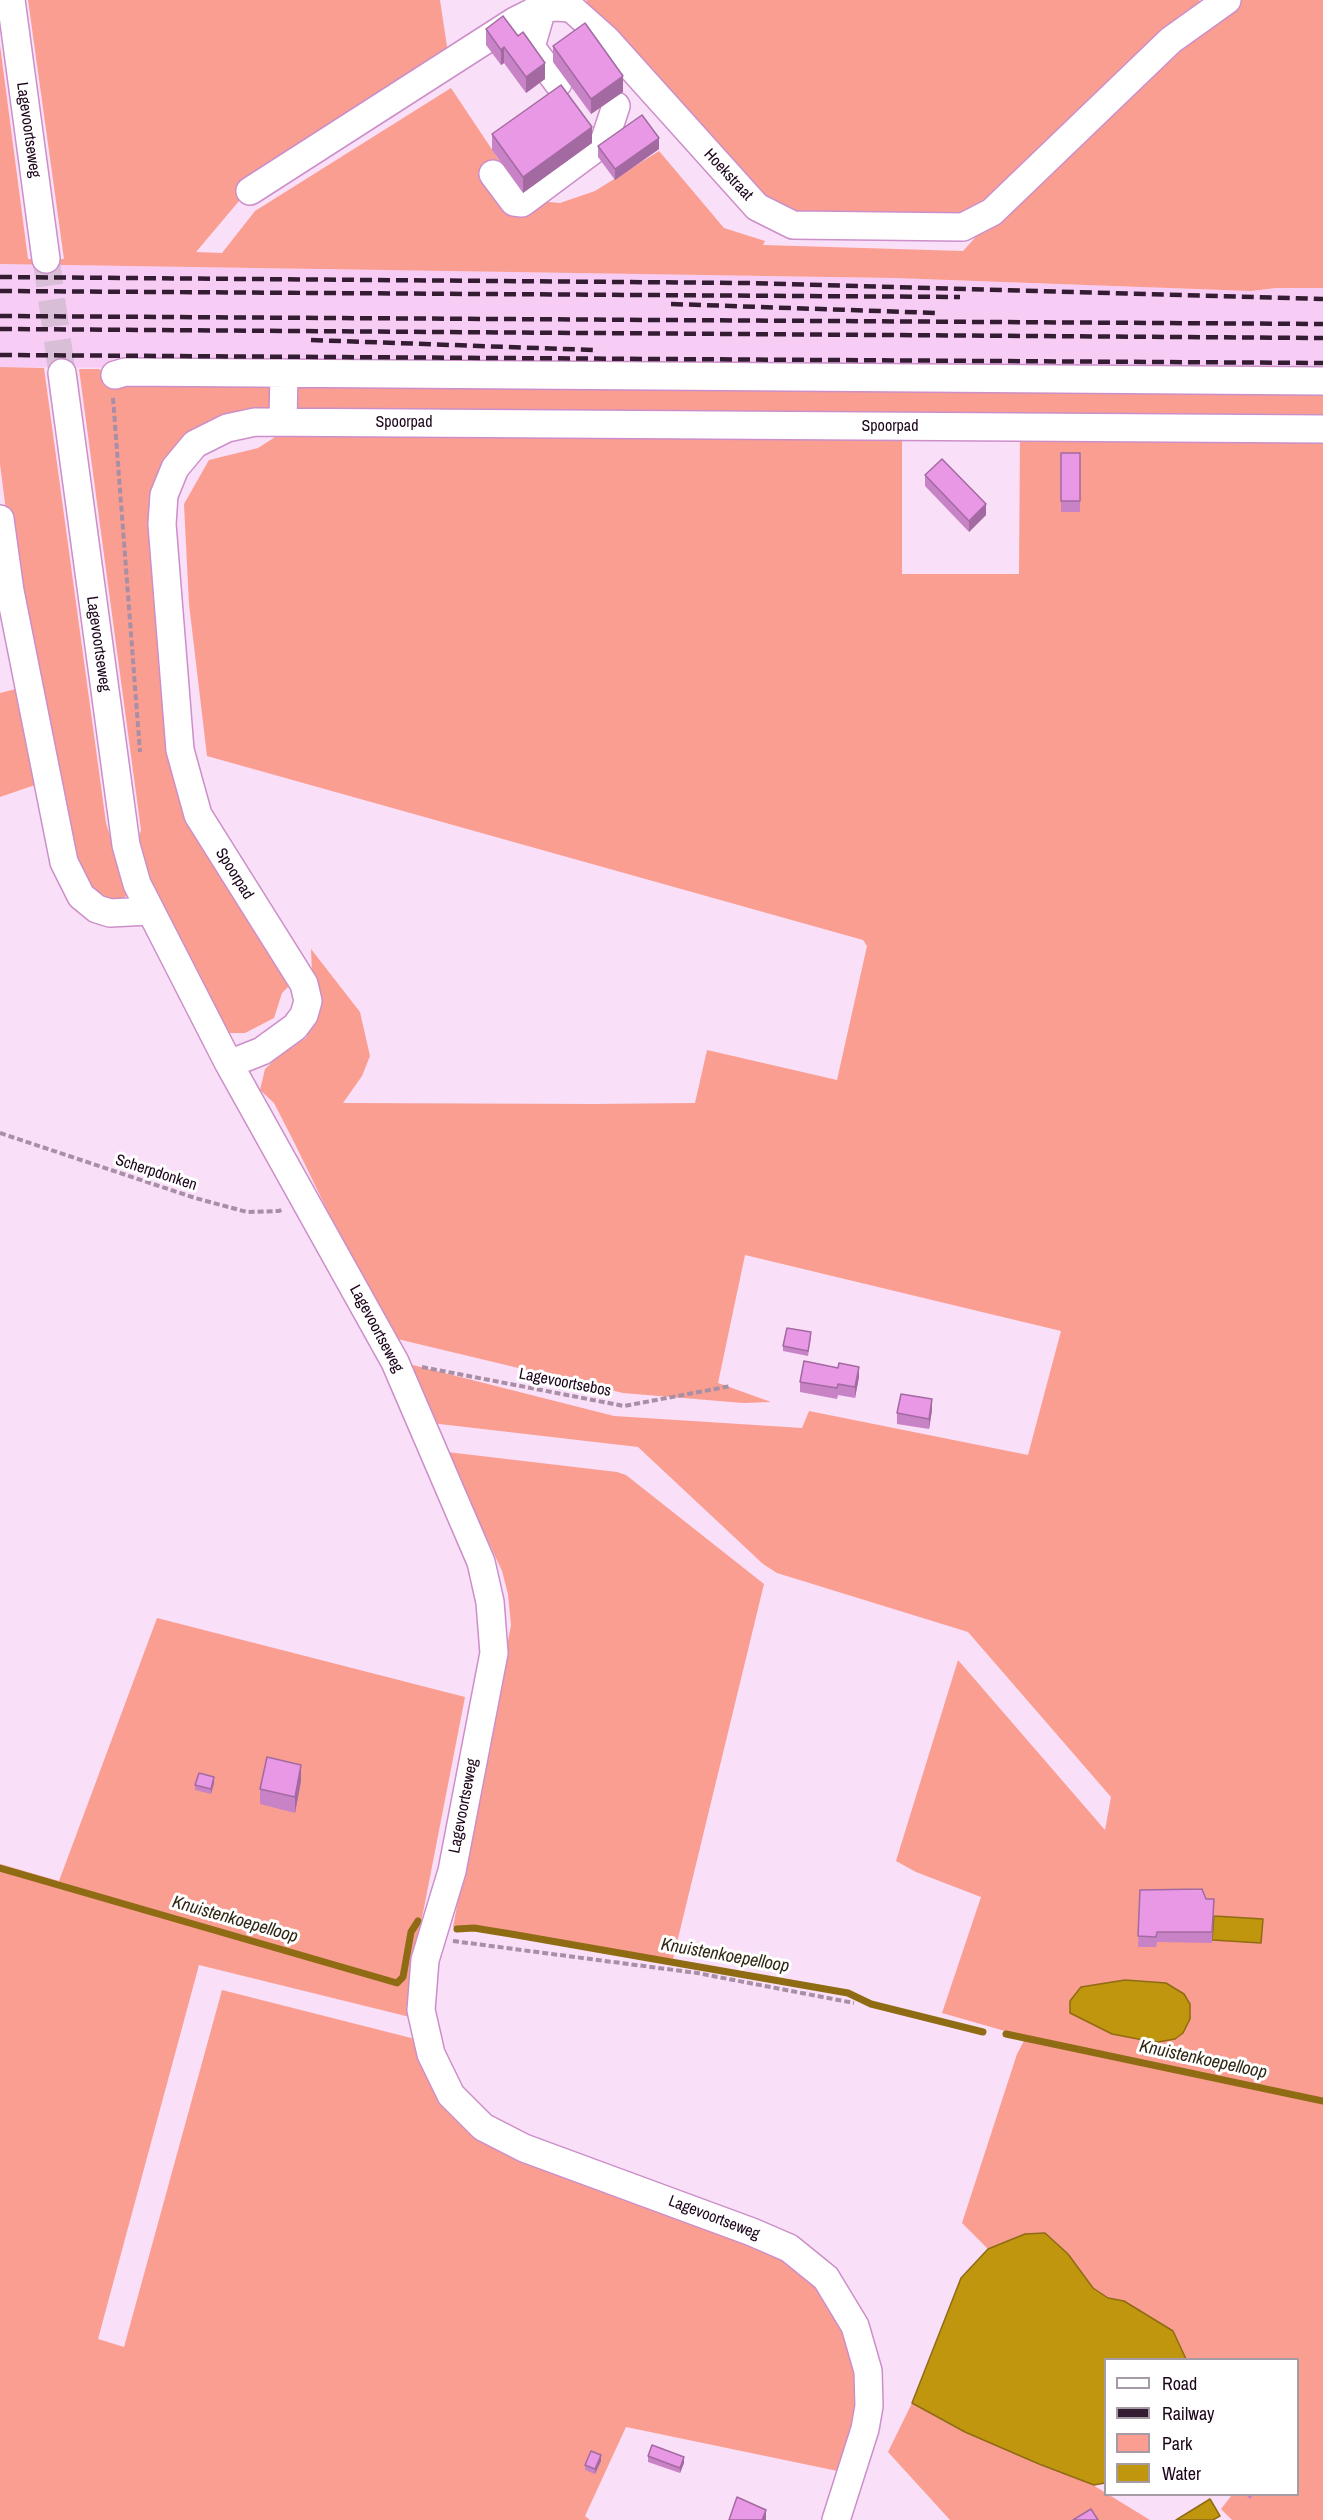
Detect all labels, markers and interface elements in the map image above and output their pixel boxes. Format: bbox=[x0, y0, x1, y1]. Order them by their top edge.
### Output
street label: Lagevoortseweg bbox=[12, 81, 44, 179]
street label: Hoekstraat bbox=[699, 145, 757, 205]
street label: Spoorpad bbox=[376, 413, 432, 433]
street label: Spoorpad bbox=[862, 417, 918, 437]
street label: Lagevoortseweg bbox=[82, 595, 114, 693]
street label: Spoorpad bbox=[211, 845, 257, 903]
street label: Scherpdonken bbox=[113, 1151, 199, 1195]
street label: Lagevoortseweg bbox=[345, 1282, 407, 1376]
street label: Lagevoortsebos bbox=[517, 1365, 613, 1401]
street label: Lagevoortseweg bbox=[445, 1757, 483, 1855]
water label: Knuistenkoepelloop bbox=[170, 1892, 300, 1948]
water label: Knuistenkoepelloop bbox=[659, 1934, 791, 1978]
water label: Knuistenkoepelloop bbox=[1137, 2036, 1269, 2084]
street label: Lagevoortseweg bbox=[666, 2192, 762, 2244]
legend bbox=[1104, 2358, 1299, 2496]
text: Road bbox=[1162, 2371, 1197, 2396]
text: Railway bbox=[1162, 2401, 1215, 2426]
text: Park bbox=[1162, 2431, 1192, 2456]
text: Water bbox=[1162, 2461, 1201, 2486]

